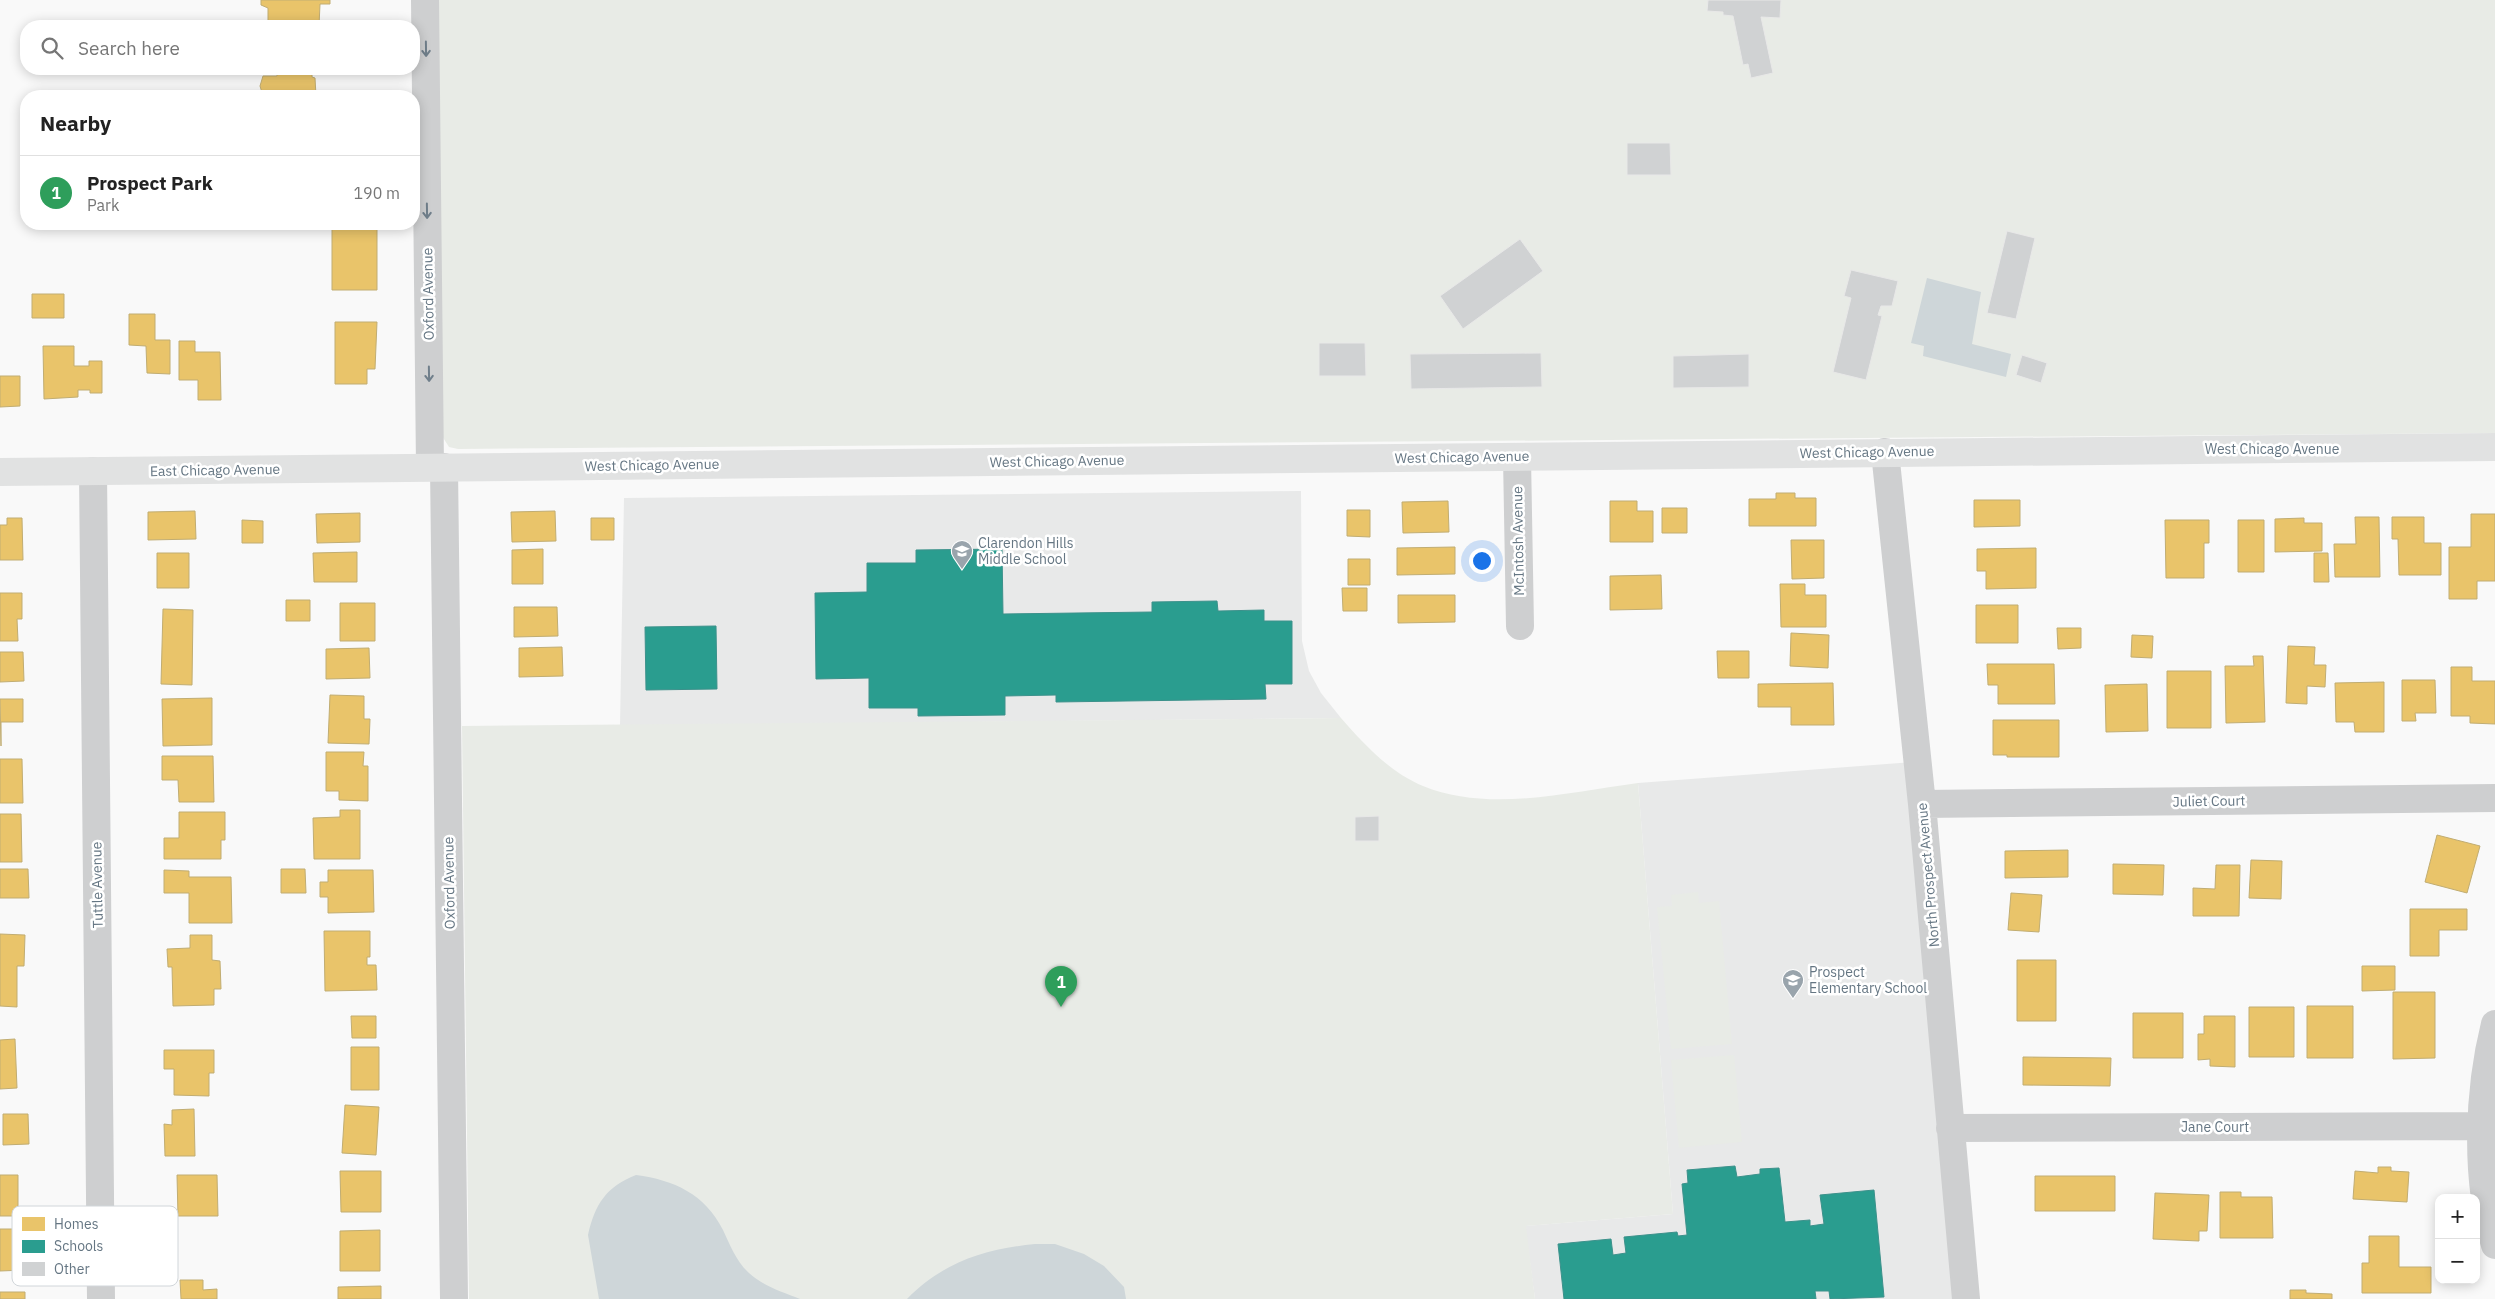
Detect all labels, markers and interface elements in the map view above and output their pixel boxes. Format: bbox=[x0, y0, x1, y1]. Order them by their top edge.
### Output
search box bbox=[20, 20, 420, 75]
icon: search bbox=[38, 34, 66, 62]
text: Search here bbox=[78, 36, 180, 60]
one-way arrow bbox=[421, 40, 430, 56]
text: Nearby bbox=[40, 109, 111, 137]
text: Prospect Park bbox=[87, 171, 213, 195]
text: 1 bbox=[51, 183, 61, 203]
text: 190 m bbox=[353, 183, 400, 203]
text: Park bbox=[87, 195, 119, 215]
one-way arrow bbox=[422, 202, 432, 219]
street label: Oxford Avenue bbox=[418, 247, 438, 340]
one-way arrow bbox=[424, 365, 434, 381]
street label: West Chicago Avenue bbox=[2205, 440, 2340, 458]
street label: West Chicago Avenue bbox=[1799, 442, 1935, 462]
street label: West Chicago Avenue bbox=[1394, 447, 1530, 467]
street label: West Chicago Avenue bbox=[989, 451, 1125, 471]
street label: West Chicago Avenue bbox=[584, 455, 720, 475]
street label: East Chicago Avenue bbox=[150, 460, 281, 480]
street label: McIntosh Avenue bbox=[1508, 486, 1528, 596]
place label: Clarendon Hills Middle School bbox=[978, 534, 1074, 568]
school or university icon: Clarendon Hills Middle School bbox=[950, 539, 974, 570]
your location bbox=[1469, 548, 1495, 574]
street label: Juliet Court bbox=[2172, 791, 2246, 811]
street label: North Prospect Avenue bbox=[1913, 802, 1943, 948]
street label: Oxford Avenue bbox=[439, 836, 459, 929]
street label: Tuttle Avenue bbox=[87, 841, 107, 928]
place label: Prospect Elementary School bbox=[1809, 963, 1927, 997]
pin: 1 bbox=[1045, 966, 1077, 1007]
school or university icon: Prospect Elementary School bbox=[1781, 968, 1805, 999]
street label: Jane Court bbox=[2181, 1118, 2249, 1136]
map controls bbox=[2435, 1194, 2480, 1284]
button: + bbox=[2435, 1194, 2480, 1239]
legend bbox=[12, 1206, 178, 1286]
text: Homes bbox=[54, 1215, 99, 1233]
text: Schools bbox=[54, 1237, 104, 1255]
button: − bbox=[2435, 1239, 2480, 1284]
text: Other bbox=[54, 1260, 90, 1278]

